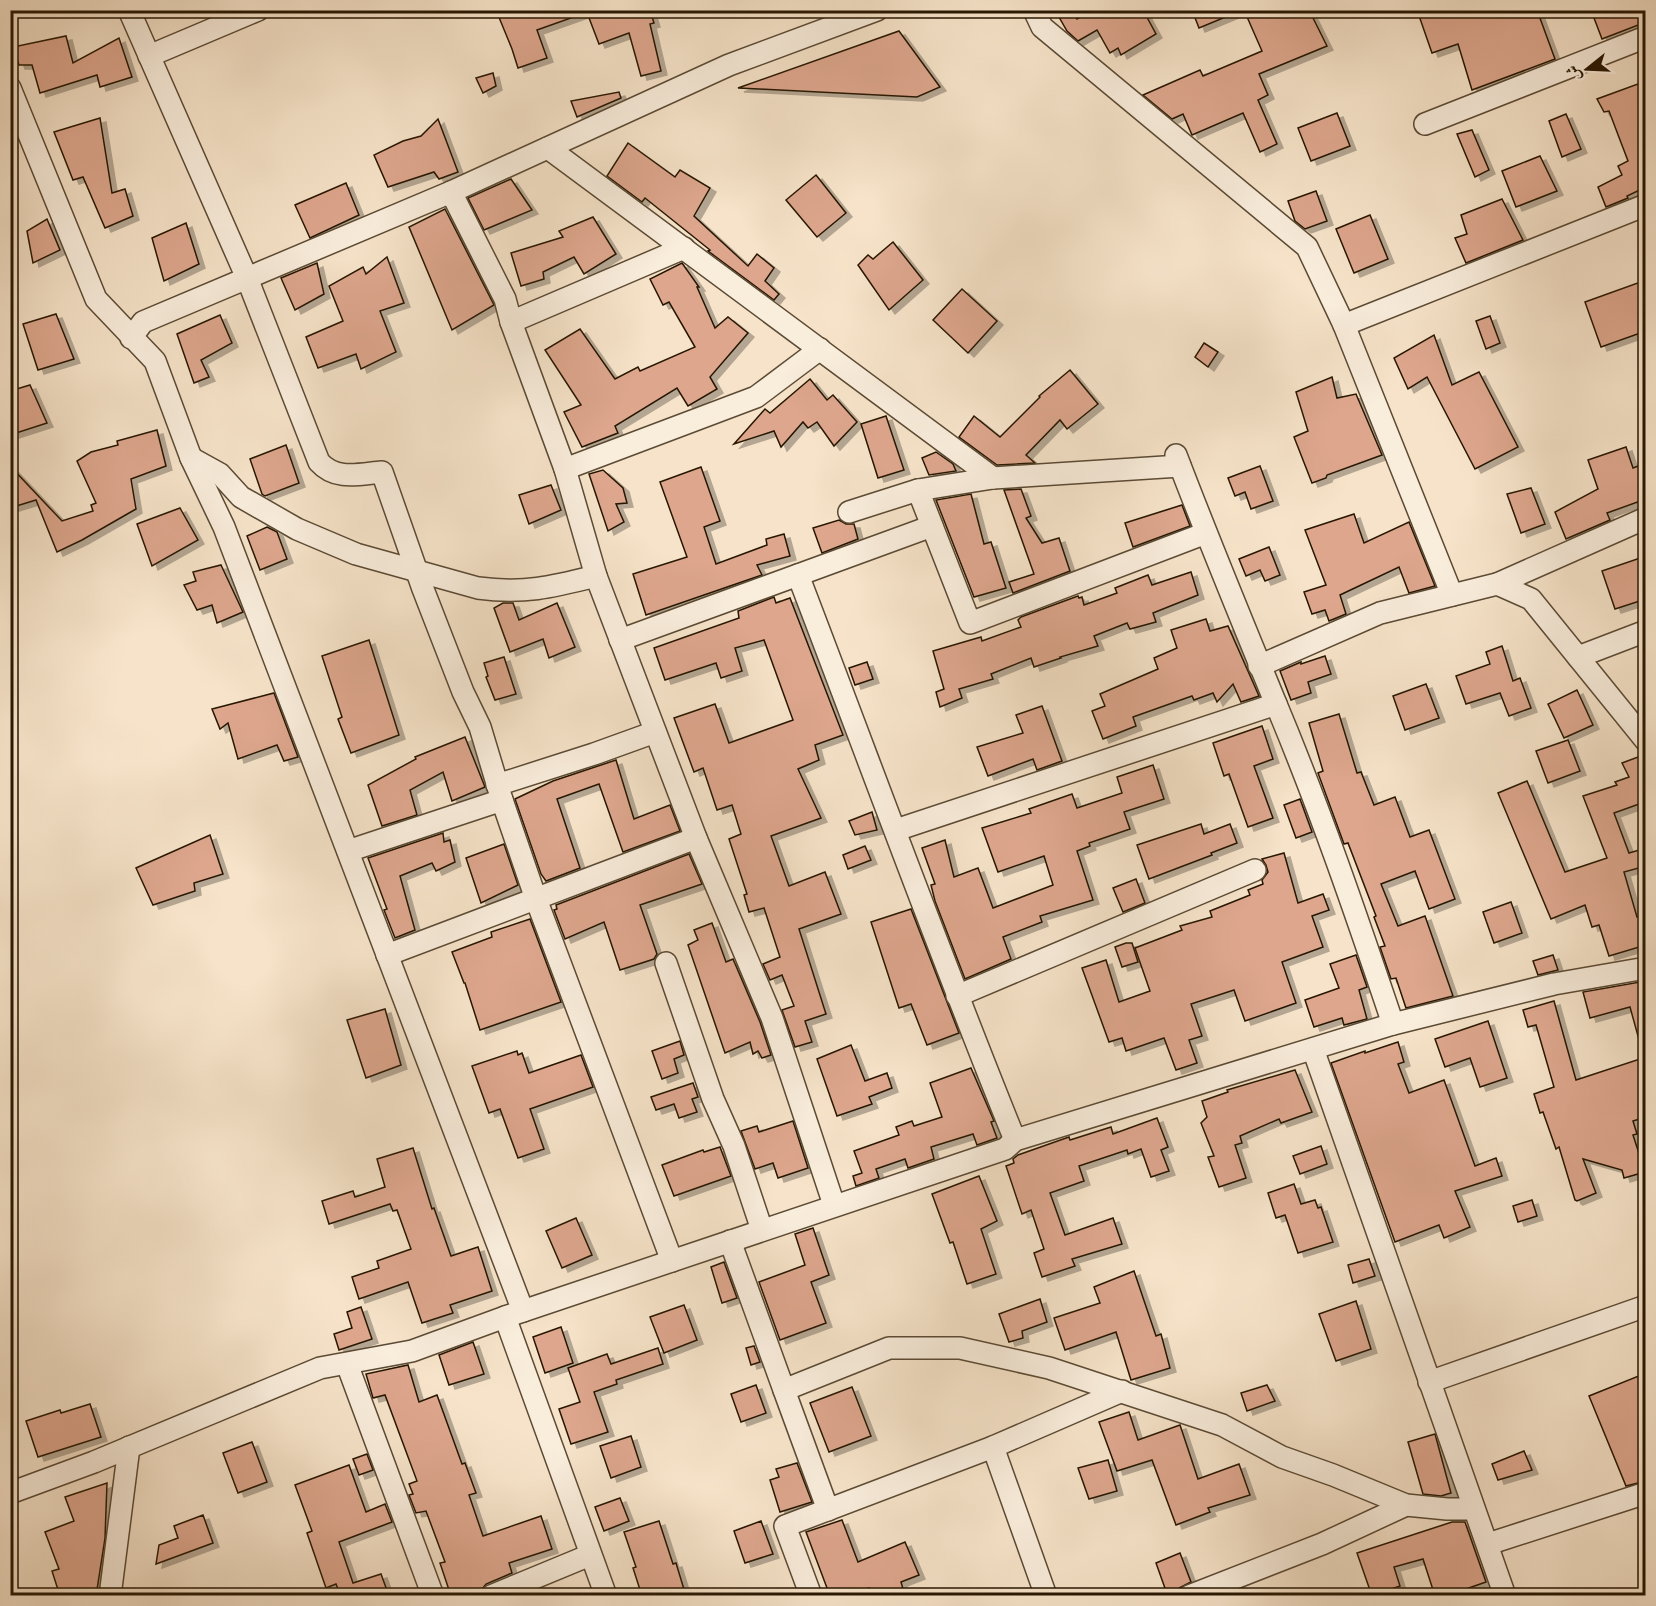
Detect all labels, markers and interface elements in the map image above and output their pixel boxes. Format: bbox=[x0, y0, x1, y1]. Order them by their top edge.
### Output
north arrow bbox=[1557, 39, 1617, 99]
text: ش bbox=[1562, 63, 1585, 84]

